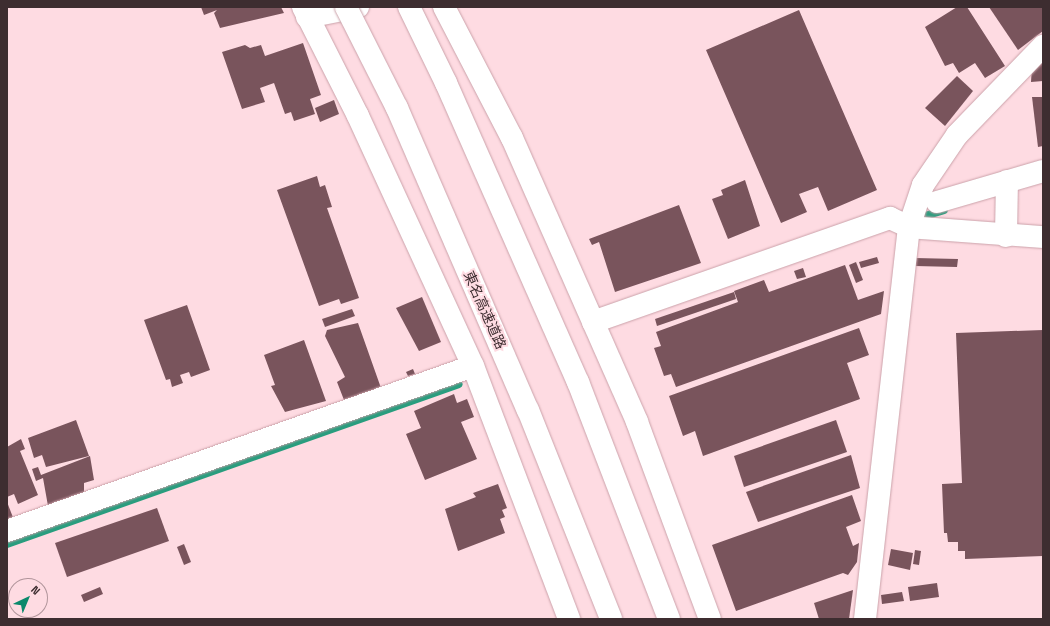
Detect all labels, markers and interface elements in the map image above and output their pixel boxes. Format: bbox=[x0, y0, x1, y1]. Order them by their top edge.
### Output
street label: 東名高速道路 bbox=[460, 268, 510, 352]
north arrow bbox=[8, 578, 48, 618]
text: N bbox=[28, 582, 43, 598]

